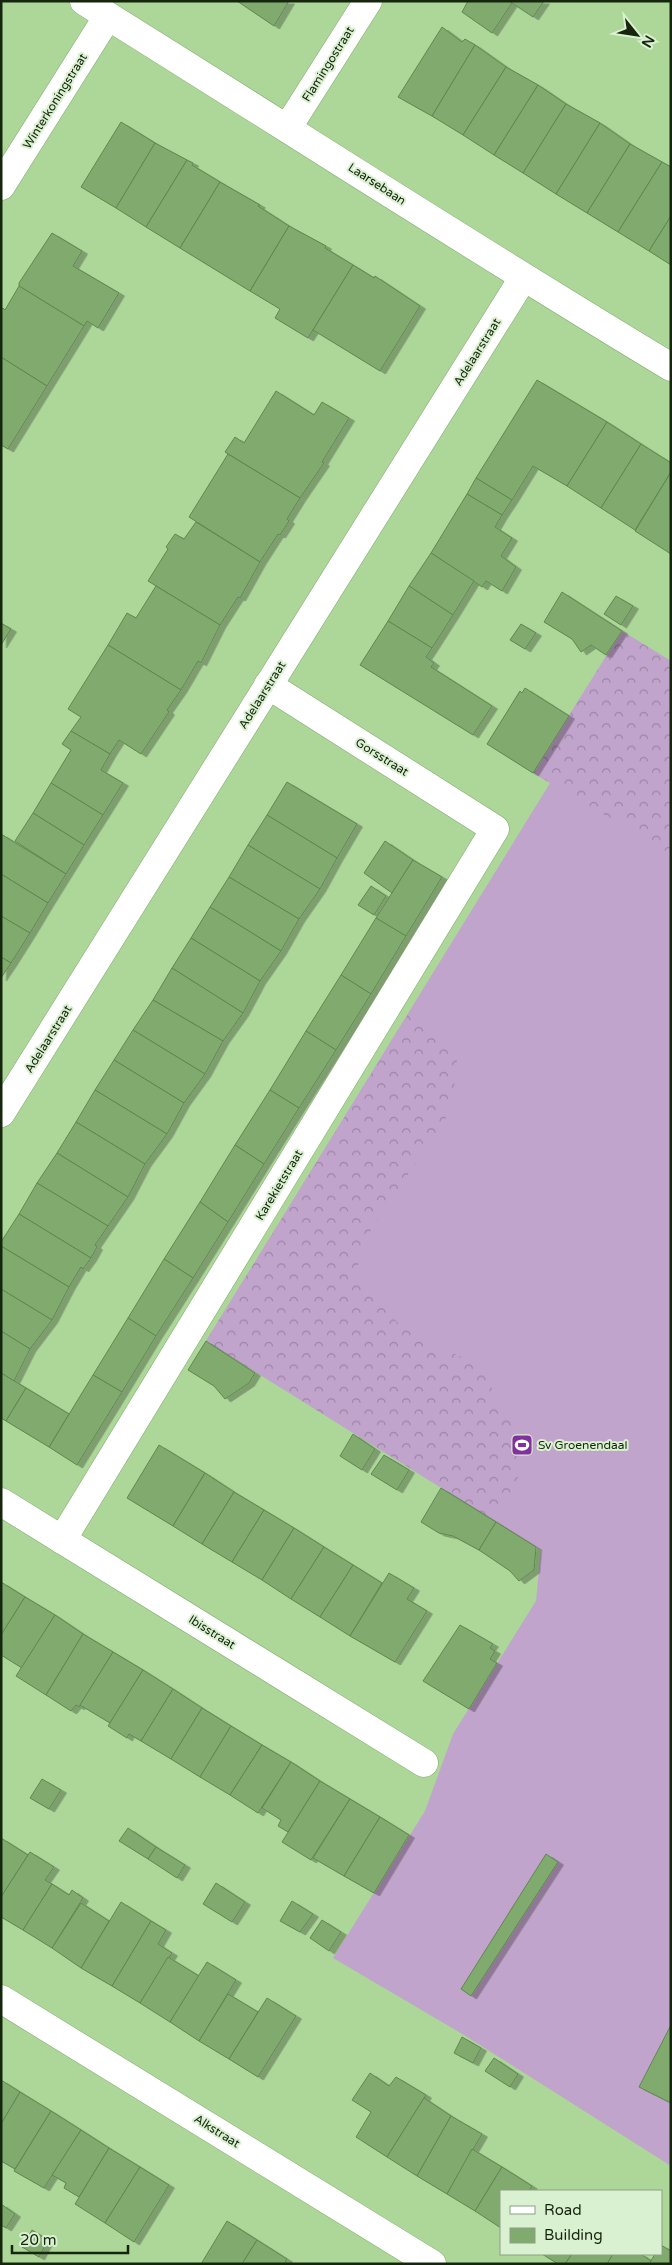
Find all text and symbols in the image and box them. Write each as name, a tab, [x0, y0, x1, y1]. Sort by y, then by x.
north arrow	[612, 10, 662, 60]
street label: Flamingostraat	[299, 23, 357, 104]
text: N	[638, 32, 658, 50]
street label: Winterkoningstraat	[20, 50, 90, 151]
street label: Laarsebaan	[346, 160, 408, 208]
street label: Adelaarstraat	[451, 315, 504, 388]
street label: Adelaarstraat	[236, 658, 289, 731]
street label: Gorsstraat	[353, 735, 411, 779]
street label: Adelaarstraat	[22, 1002, 75, 1075]
street label: Karekietstraat	[252, 1147, 306, 1223]
sports icon: Sv Groenendaal	[510, 1433, 534, 1457]
place label: Sv Groenendaal	[538, 1438, 628, 1452]
street label: Ibisstraat	[186, 1612, 238, 1652]
street label: Alkstraat	[192, 2112, 243, 2151]
legend	[500, 2190, 662, 2255]
text: Road	[544, 2201, 582, 2219]
scale bar	[12, 2222, 129, 2254]
text: Building	[544, 2226, 603, 2244]
text: 20 m	[20, 2231, 57, 2249]

